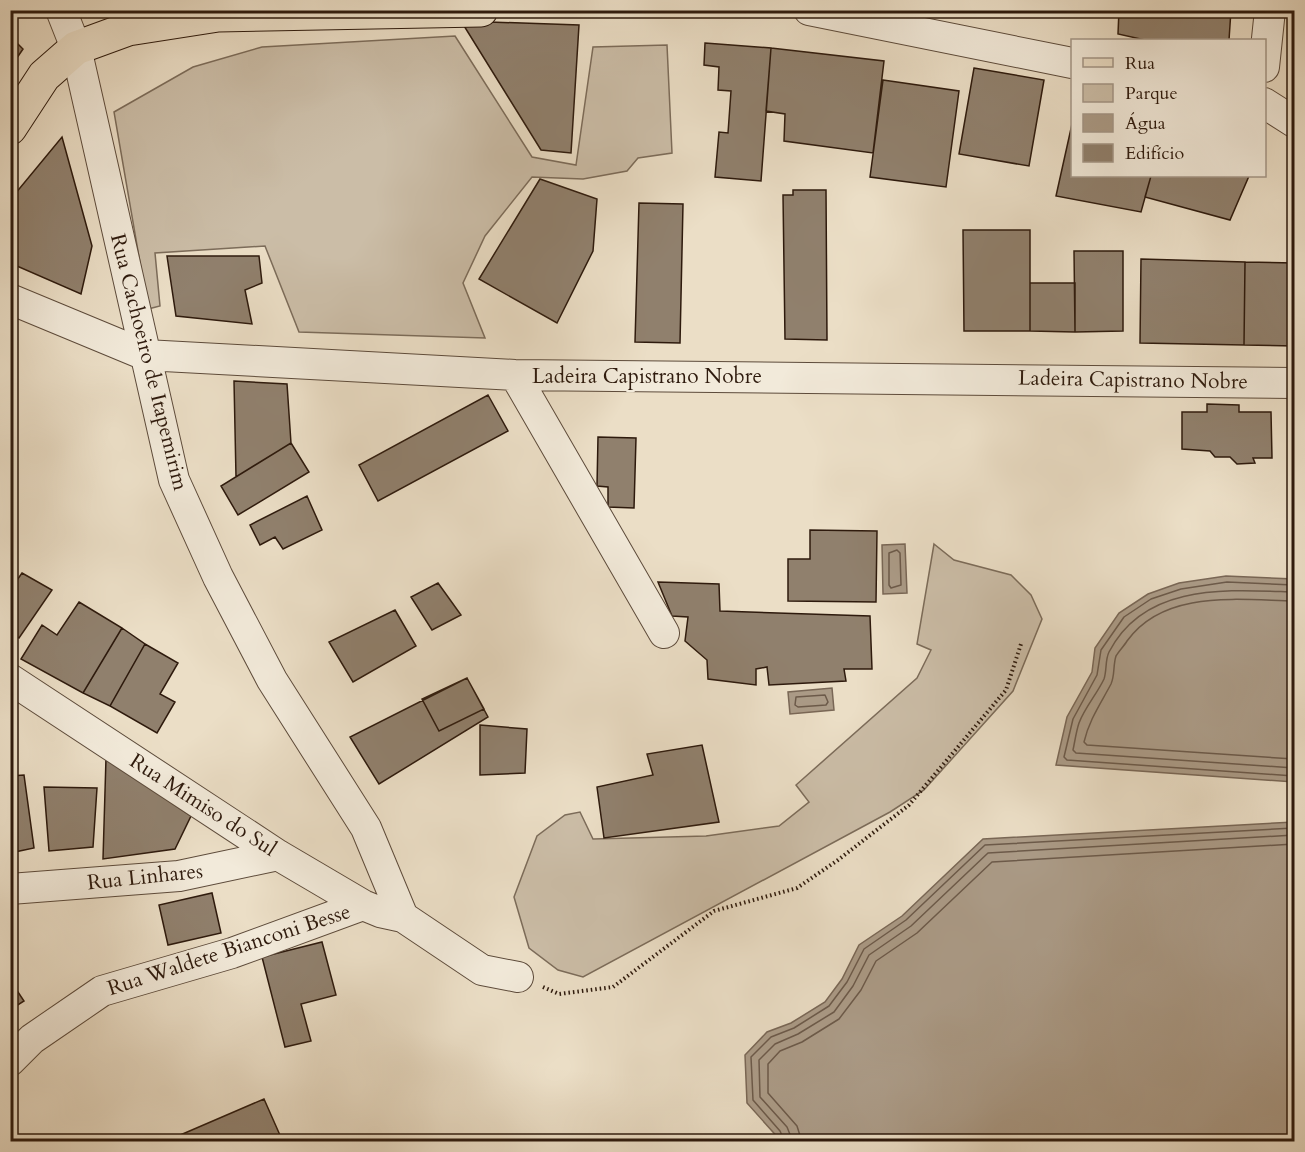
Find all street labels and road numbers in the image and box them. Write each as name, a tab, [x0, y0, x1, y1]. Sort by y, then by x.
street label: Rua Cachoeiro de Itapemirim	[103, 231, 195, 494]
street label: Ladeira Capistrano Nobre	[532, 362, 762, 391]
street label: Ladeira Capistrano Nobre	[1018, 363, 1248, 397]
street label: Rua Mimiso do Sul	[124, 747, 282, 863]
street label: Rua Linhares	[86, 857, 204, 897]
street label: Rua Waldete Bianconi Besse	[104, 897, 354, 1003]

